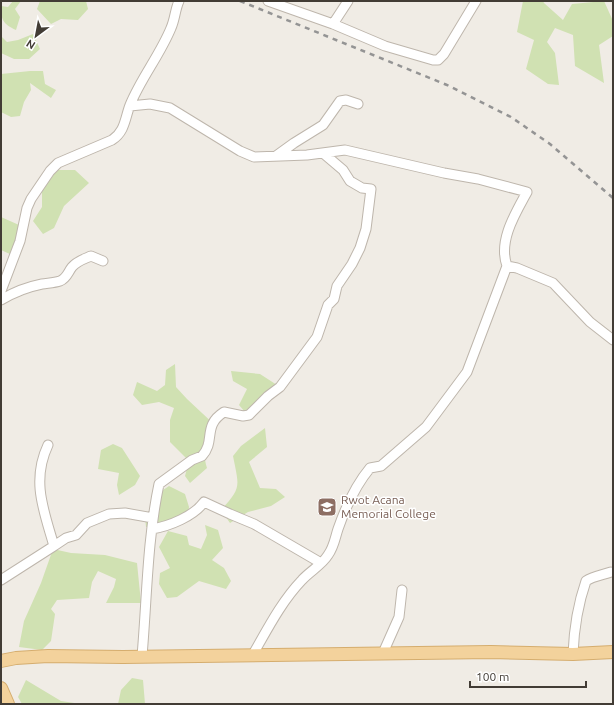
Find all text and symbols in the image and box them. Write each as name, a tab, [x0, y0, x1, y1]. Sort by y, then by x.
north arrow	[16, 16, 56, 56]
text: N	[24, 37, 37, 52]
place label: Rwot Acana Memorial College	[341, 493, 436, 520]
school or university icon: Rwot Acana Memorial College	[316, 496, 338, 518]
scale bar	[470, 663, 586, 689]
text: 100 m	[476, 670, 509, 683]

